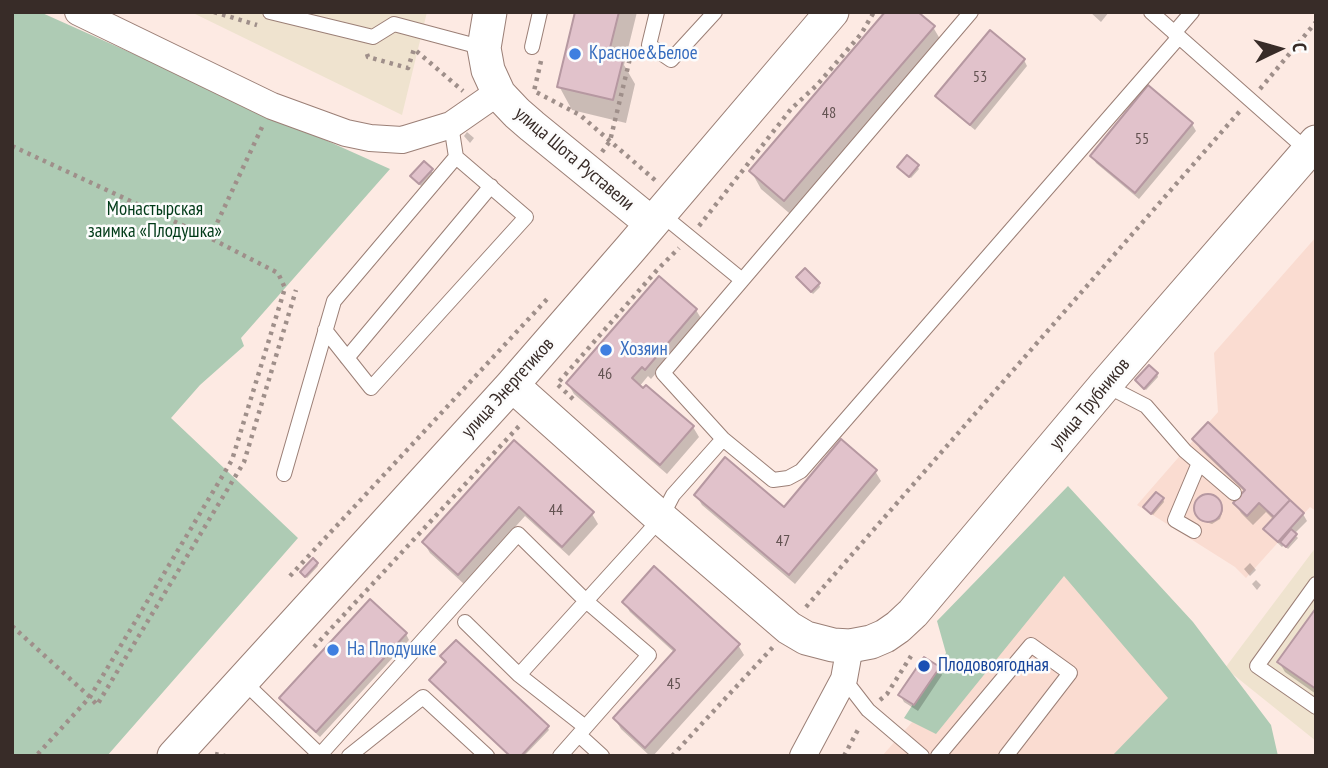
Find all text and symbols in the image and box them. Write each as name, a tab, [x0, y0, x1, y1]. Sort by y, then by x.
north arrow	[1244, 14, 1314, 84]
text: С	[1288, 42, 1312, 53]
place label: Красное&Белое	[589, 43, 698, 65]
marker: Красное&Белое	[567, 46, 583, 62]
house number: 53	[973, 67, 987, 87]
street label: улица Шота Руставели	[510, 102, 638, 216]
house number: 48	[822, 103, 836, 123]
house number: 55	[1135, 129, 1149, 149]
park label: Монастырская заимка «Плодушка»	[88, 199, 222, 243]
street label: улица Энергетиков	[457, 333, 559, 443]
place label: Хозяин	[620, 339, 668, 361]
marker: Хозяин	[598, 342, 614, 358]
street label: улица Трубников	[1045, 353, 1135, 455]
house number: 46	[598, 364, 612, 384]
house number: 44	[549, 500, 563, 520]
house number: 47	[776, 531, 790, 551]
place label: На Плодушке	[347, 639, 437, 661]
marker: На Плодушке	[325, 642, 341, 658]
place label: Плодовоягодная	[938, 655, 1049, 677]
marker: Плодовоягодная	[916, 658, 932, 674]
house number: 45	[667, 674, 681, 694]

